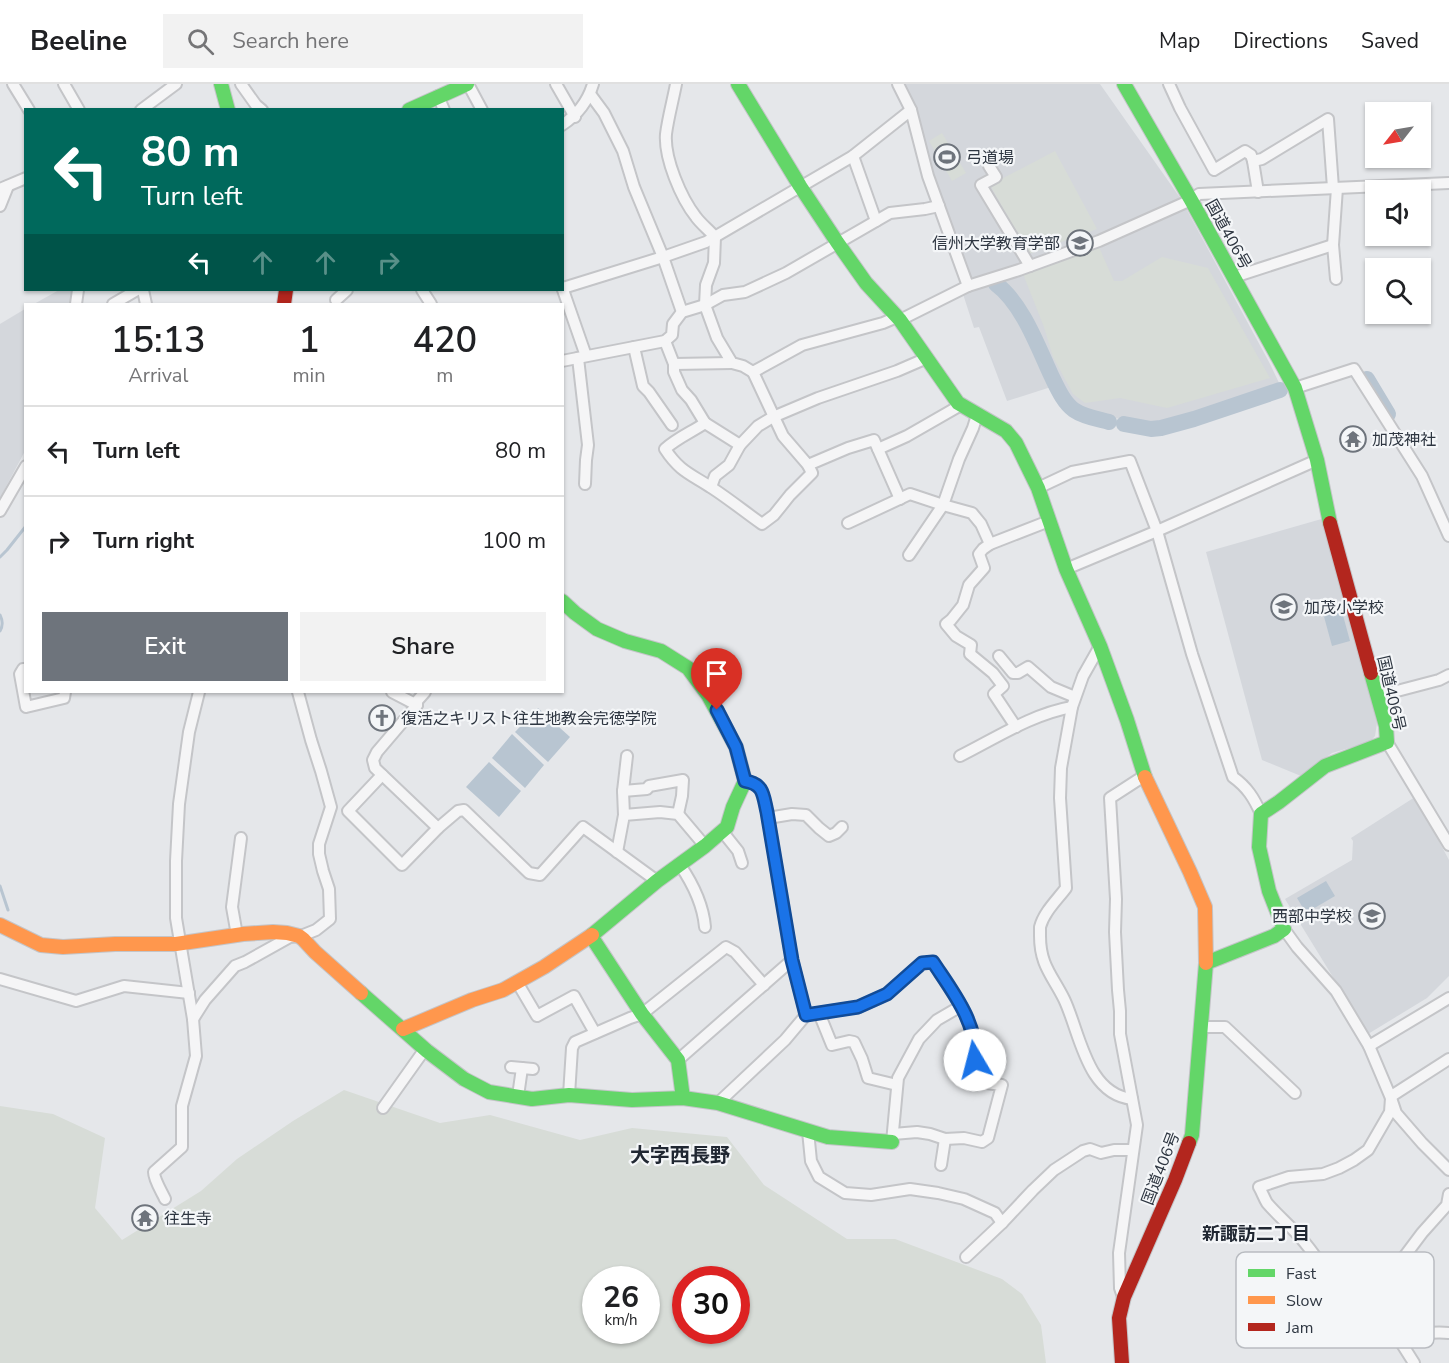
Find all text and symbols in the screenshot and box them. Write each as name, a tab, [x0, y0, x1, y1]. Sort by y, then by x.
search box	[163, 14, 583, 68]
text: Beeline	[30, 22, 127, 60]
icon: search	[184, 25, 217, 58]
text: Search here	[232, 26, 349, 56]
text: Map	[1159, 27, 1200, 55]
text: Directions	[1233, 27, 1328, 55]
text: Saved	[1361, 27, 1419, 55]
north arrow	[1365, 102, 1431, 168]
map controls	[1365, 102, 1431, 324]
text: 80 m	[141, 124, 240, 181]
icon: left	[42, 132, 120, 210]
sports icon: 弓道場	[932, 142, 962, 172]
place label: 弓道場	[966, 147, 1014, 169]
text: Turn left	[141, 178, 242, 215]
button: sound	[1365, 180, 1431, 246]
street label: 国道406号	[1200, 196, 1256, 273]
school or university icon: 信州大学教育学部	[1065, 228, 1095, 258]
place label: 信州大学教育学部	[932, 233, 1060, 255]
icon: left	[183, 246, 216, 279]
icon: ahead	[246, 246, 279, 279]
icon: ahead	[309, 246, 342, 279]
icon: right	[372, 246, 405, 279]
button: search	[1365, 258, 1431, 324]
text: 15:13	[111, 316, 206, 365]
text: 1	[298, 316, 320, 365]
text: 420	[412, 316, 477, 365]
text: Arrival	[128, 362, 188, 389]
text: min	[293, 362, 326, 389]
text: m	[436, 362, 453, 389]
temple icon: 加茂神社	[1338, 424, 1368, 454]
place label: 加茂神社	[1372, 429, 1436, 451]
icon: left	[42, 435, 75, 468]
text: Turn left	[93, 436, 180, 466]
text: 80 m	[495, 436, 546, 466]
icon: right	[42, 525, 75, 558]
text: Turn right	[93, 526, 194, 556]
text: 100 m	[482, 526, 546, 556]
school or university icon: 加茂小学校	[1269, 592, 1299, 622]
place label: 加茂小学校	[1304, 597, 1384, 619]
button: Exit	[42, 612, 288, 681]
button: Share	[300, 612, 546, 681]
pin	[691, 648, 742, 710]
street label: 国道406号	[1372, 653, 1410, 733]
icon: arrive	[700, 657, 733, 690]
church icon: 復活之キリスト往生地教会完徳学院	[367, 703, 397, 733]
place label: 復活之キリスト往生地教会完徳学院	[401, 708, 657, 730]
school or university icon: 西部中学校	[1357, 901, 1387, 931]
place label: 西部中学校	[1272, 906, 1352, 928]
position arrow	[943, 1028, 1007, 1092]
street label: 国道406号	[1137, 1129, 1185, 1208]
district label: 大字西長野	[630, 1142, 730, 1169]
temple icon: 往生寺	[130, 1203, 160, 1233]
place label: 往生寺	[164, 1208, 212, 1230]
district label: 新諏訪二丁目	[1202, 1222, 1310, 1246]
legend	[1236, 1252, 1434, 1348]
text: Fast	[1286, 1263, 1317, 1285]
speed limit sign: 30	[672, 1266, 750, 1344]
text: 26	[603, 1277, 639, 1318]
text: Slow	[1286, 1290, 1323, 1312]
text: km/h	[604, 1310, 638, 1330]
text: Jam	[1285, 1317, 1313, 1339]

